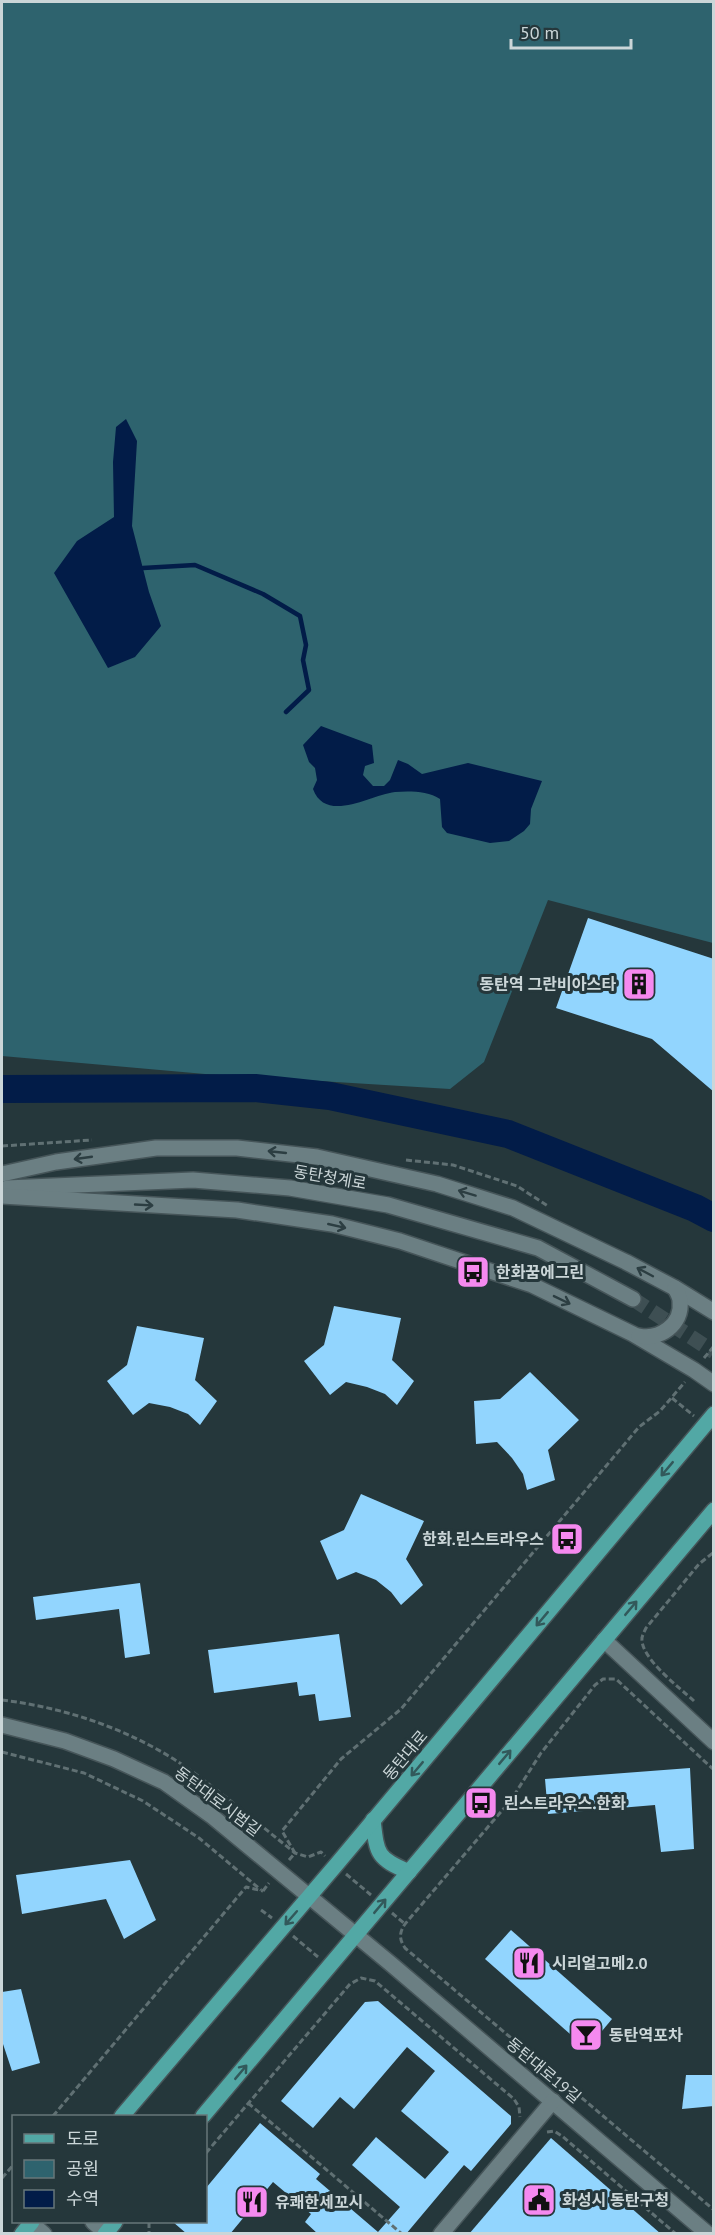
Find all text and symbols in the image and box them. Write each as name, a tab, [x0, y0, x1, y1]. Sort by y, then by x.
scale bar	[511, 12, 631, 50]
text: 50 m	[520, 21, 559, 44]
building icon: 동탄역 그란비아스타	[621, 966, 657, 1002]
place label: 동탄역 그란비아스타	[479, 974, 616, 994]
one-way arrow	[267, 1147, 287, 1158]
one-way arrow	[73, 1153, 93, 1164]
street label: 동탄청계로	[292, 1161, 368, 1193]
one-way arrow	[458, 1187, 477, 1198]
one-way arrow	[133, 1199, 153, 1210]
one-way arrow	[327, 1221, 347, 1232]
bus stop icon: 한화꿈에그린	[455, 1254, 491, 1290]
place label: 한화꿈에그린	[496, 1262, 584, 1282]
one-way arrow	[637, 1266, 654, 1278]
one-way arrow	[552, 1294, 570, 1306]
one-way arrow	[660, 1461, 673, 1477]
bus stop icon: 한화.린스트라우스	[549, 1521, 585, 1557]
place label: 한화.린스트라우스	[422, 1529, 544, 1549]
one-way arrow	[624, 1601, 638, 1616]
one-way arrow	[535, 1611, 548, 1627]
street label: 동탄대로	[378, 1726, 432, 1784]
one-way arrow	[499, 1749, 512, 1765]
one-way arrow	[410, 1761, 423, 1777]
street label: 동탄대로시범길	[171, 1762, 265, 1840]
bus stop icon: 린스트라우스.한화	[463, 1785, 499, 1821]
place label: 린스트라우스.한화	[504, 1793, 626, 1813]
one-way arrow	[373, 1899, 387, 1914]
one-way arrow	[284, 1910, 298, 1925]
restaurant icon: 시리얼고메2.0	[511, 1945, 547, 1981]
place label: 시리얼고메2.0	[552, 1953, 648, 1973]
bar icon: 동탄역포차	[568, 2017, 604, 2053]
place label: 동탄역포차	[609, 2025, 683, 2045]
street label: 동탄대로19길	[503, 2033, 585, 2107]
one-way arrow	[234, 2065, 248, 2080]
legend	[12, 2115, 207, 2223]
text: 도로	[66, 2127, 99, 2150]
text: 공원	[66, 2157, 99, 2180]
public building icon: 화성시 동탄구청	[521, 2182, 557, 2218]
restaurant icon: 유쾌한세꼬시	[234, 2184, 270, 2220]
text: 수역	[66, 2187, 99, 2210]
place label: 화성시 동탄구청	[562, 2190, 669, 2210]
place label: 유쾌한세꼬시	[275, 2192, 363, 2212]

